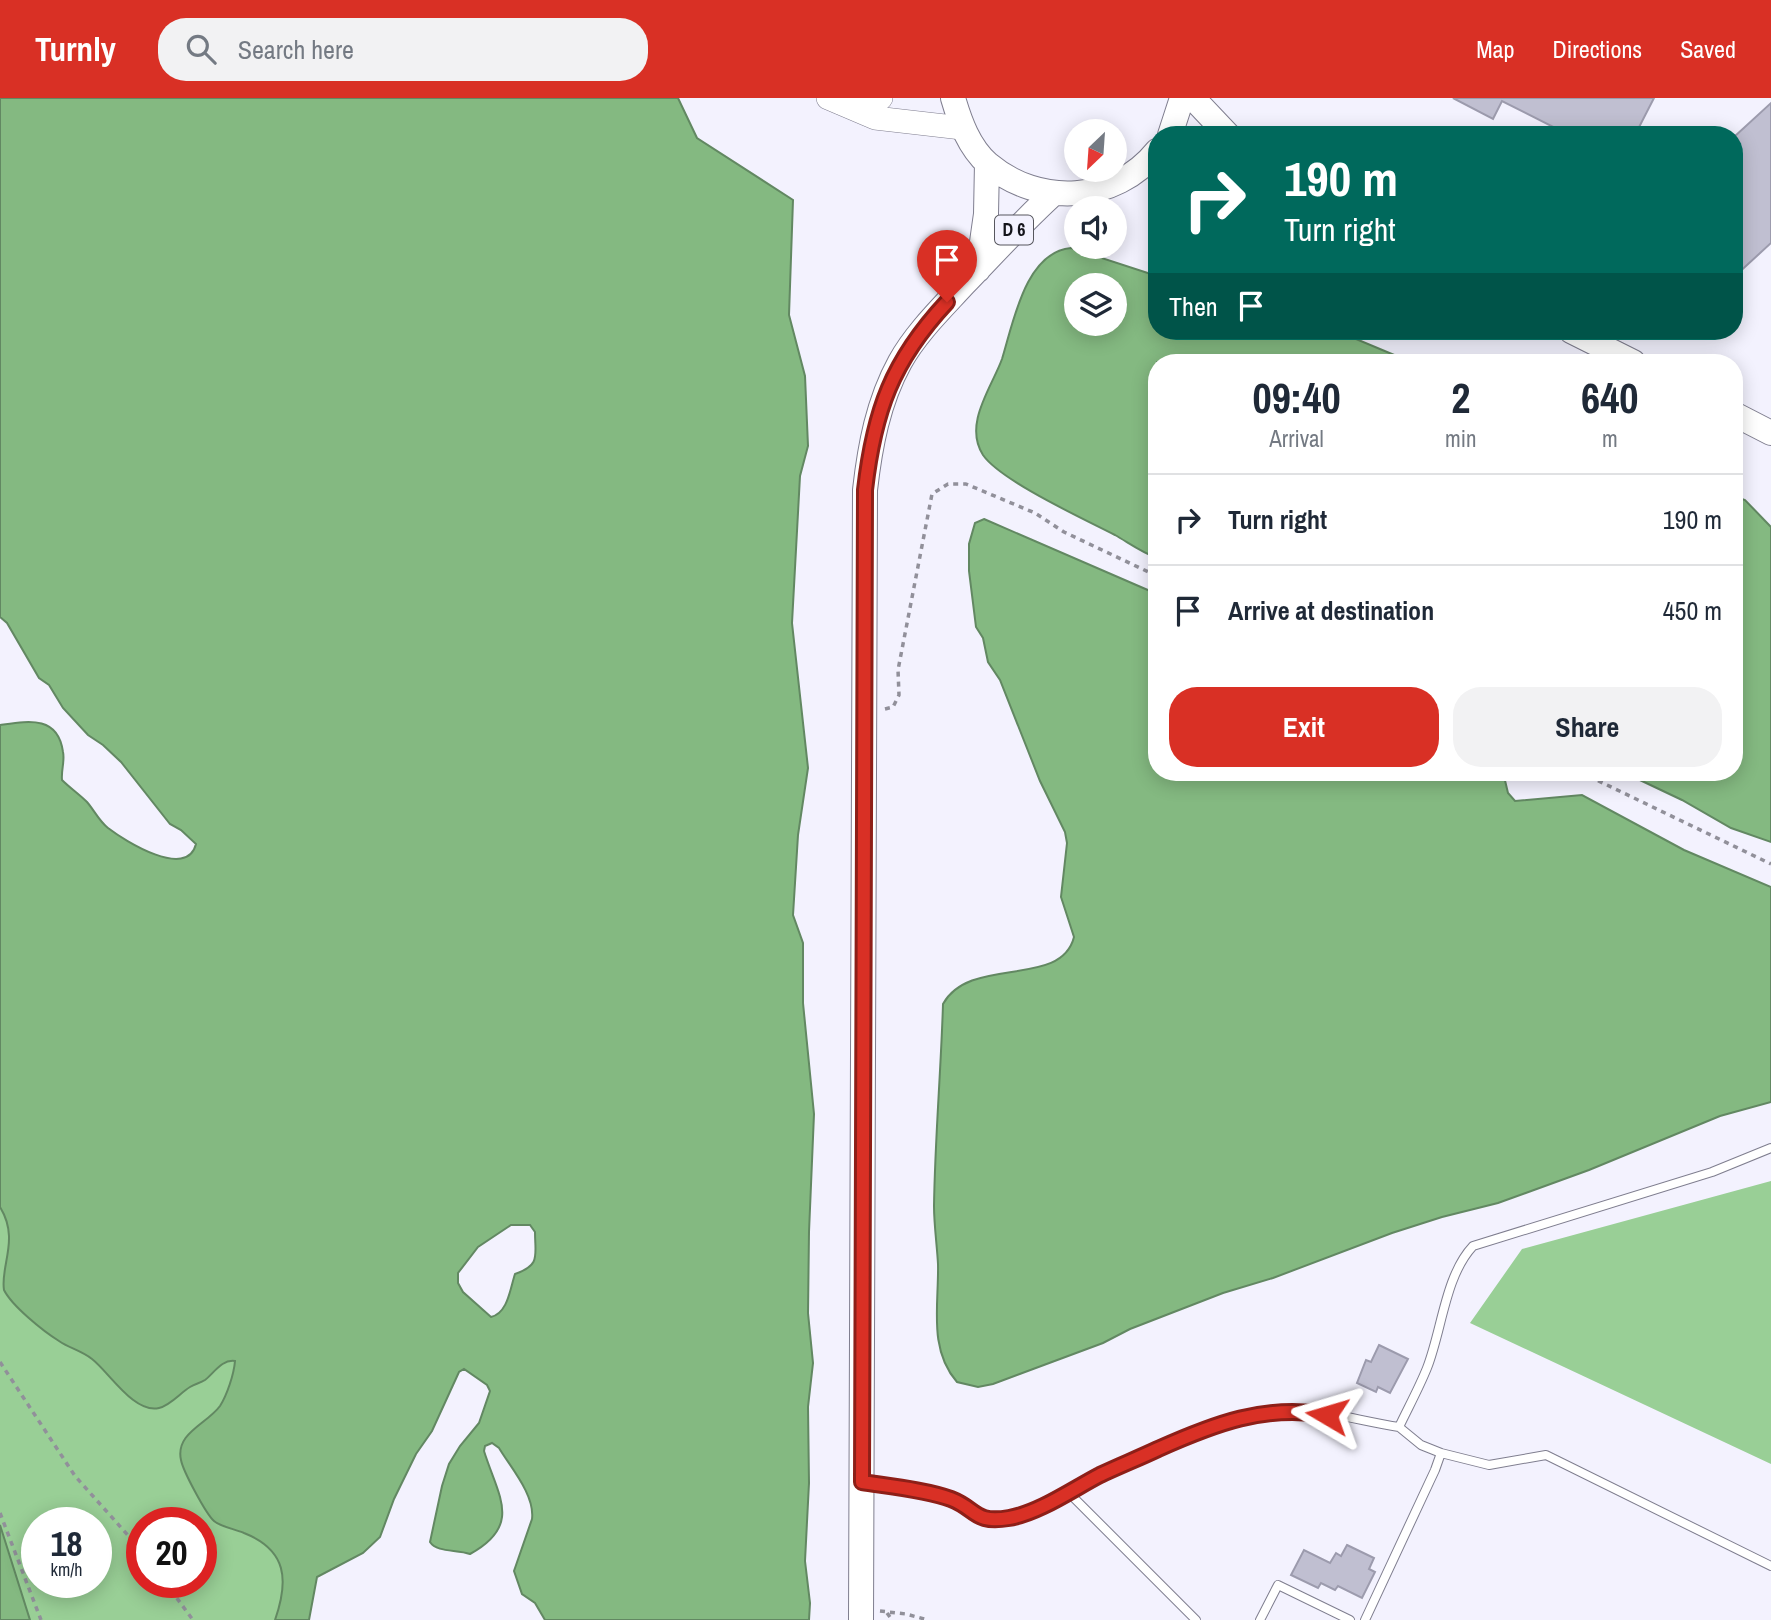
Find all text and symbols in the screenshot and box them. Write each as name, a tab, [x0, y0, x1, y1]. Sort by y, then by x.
search box	[158, 18, 648, 81]
text: Turnly	[35, 27, 116, 71]
icon: search	[182, 30, 220, 68]
text: Search here	[238, 32, 354, 67]
text: Map	[1476, 33, 1514, 65]
text: Directions	[1552, 33, 1642, 65]
text: Saved	[1680, 33, 1736, 65]
north arrow	[1064, 119, 1127, 182]
map controls	[1064, 119, 1127, 336]
text: 190 m	[1284, 145, 1398, 211]
icon: right	[1169, 154, 1260, 245]
button: sound	[1064, 196, 1127, 259]
text: Turn right	[1284, 208, 1396, 251]
road number: D 6	[995, 216, 1033, 244]
pin	[917, 230, 977, 302]
icon: arrive	[928, 241, 966, 279]
button: layers	[1064, 273, 1127, 336]
icon: arrive	[1232, 287, 1270, 325]
text: Then	[1169, 289, 1218, 324]
text: 09:40	[1253, 370, 1341, 426]
text: 2	[1451, 370, 1470, 426]
text: 640	[1581, 370, 1639, 426]
text: Arrival	[1269, 423, 1324, 454]
text: min	[1445, 423, 1477, 454]
text: m	[1602, 423, 1618, 454]
icon: right	[1169, 501, 1207, 539]
text: Turn right	[1228, 502, 1327, 537]
text: 190 m	[1663, 502, 1722, 537]
icon: arrive	[1169, 592, 1207, 630]
text: Arrive at destination	[1228, 593, 1434, 628]
text: 450 m	[1663, 593, 1722, 628]
button: Exit	[1169, 687, 1439, 767]
button: Share	[1453, 687, 1722, 767]
position arrow	[1290, 1378, 1364, 1452]
speed limit sign: 20	[126, 1507, 217, 1598]
text: 18	[51, 1520, 82, 1567]
text: km/h	[51, 1557, 83, 1582]

